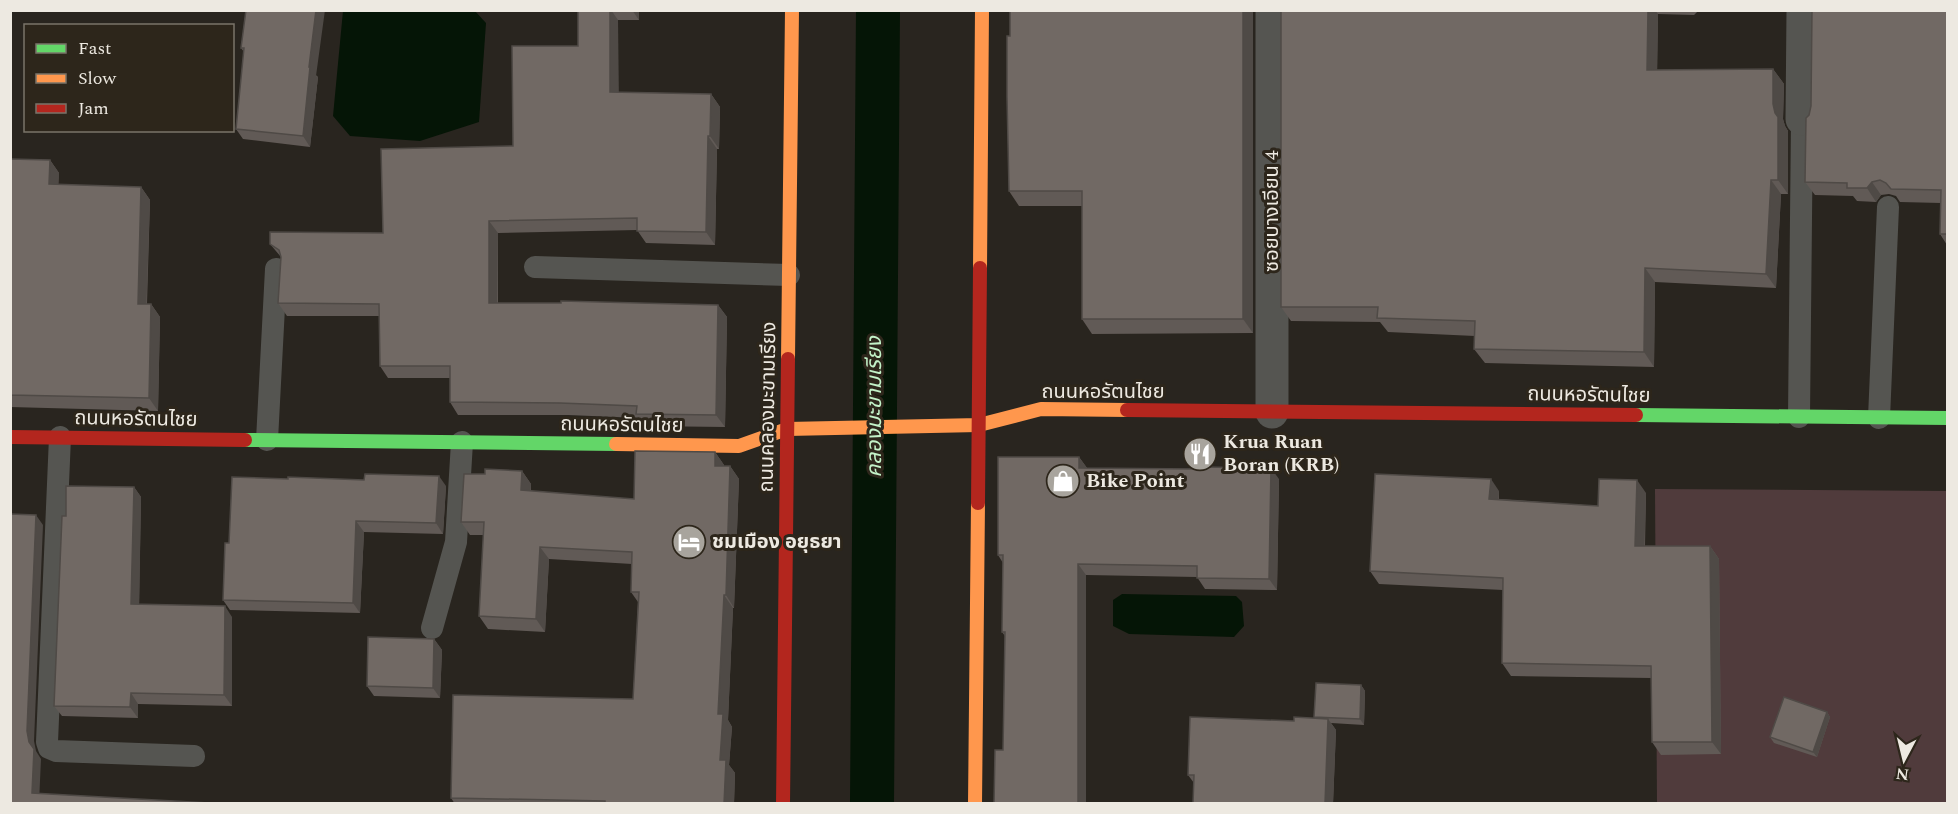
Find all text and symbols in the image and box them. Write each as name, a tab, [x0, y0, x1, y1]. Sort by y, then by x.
legend	[24, 24, 234, 132]
text: Fast	[78, 35, 111, 62]
text: Slow	[78, 65, 117, 92]
text: Jam	[78, 95, 109, 122]
street label: ซอยบางเอียน 4	[1257, 150, 1287, 272]
street label: ถนนคลองมะขามเรียง	[752, 321, 784, 493]
water label: คลองมะขามเรียง	[859, 335, 891, 478]
street label: ถนนหอรัตนไชย	[1041, 377, 1165, 407]
street label: ถนนหอรัตนไชย	[1527, 379, 1651, 411]
street label: ถนนหอรัตนไชย	[74, 403, 198, 435]
street label: ถนนหอรัตนไชย	[560, 409, 684, 441]
place label: Krua Ruan Boran (KRB)	[1223, 427, 1339, 480]
restaurant icon: Krua Ruan Boran (KRB)	[1182, 436, 1218, 472]
shop icon: Bike Point	[1045, 463, 1081, 499]
place label: Bike Point	[1086, 466, 1185, 496]
hotel icon: ชมเมือง อยุธยา	[671, 524, 707, 560]
place label: ชมเมือง อยุธยา	[712, 527, 842, 557]
north arrow	[1874, 730, 1934, 790]
text: N	[1894, 761, 1910, 787]

